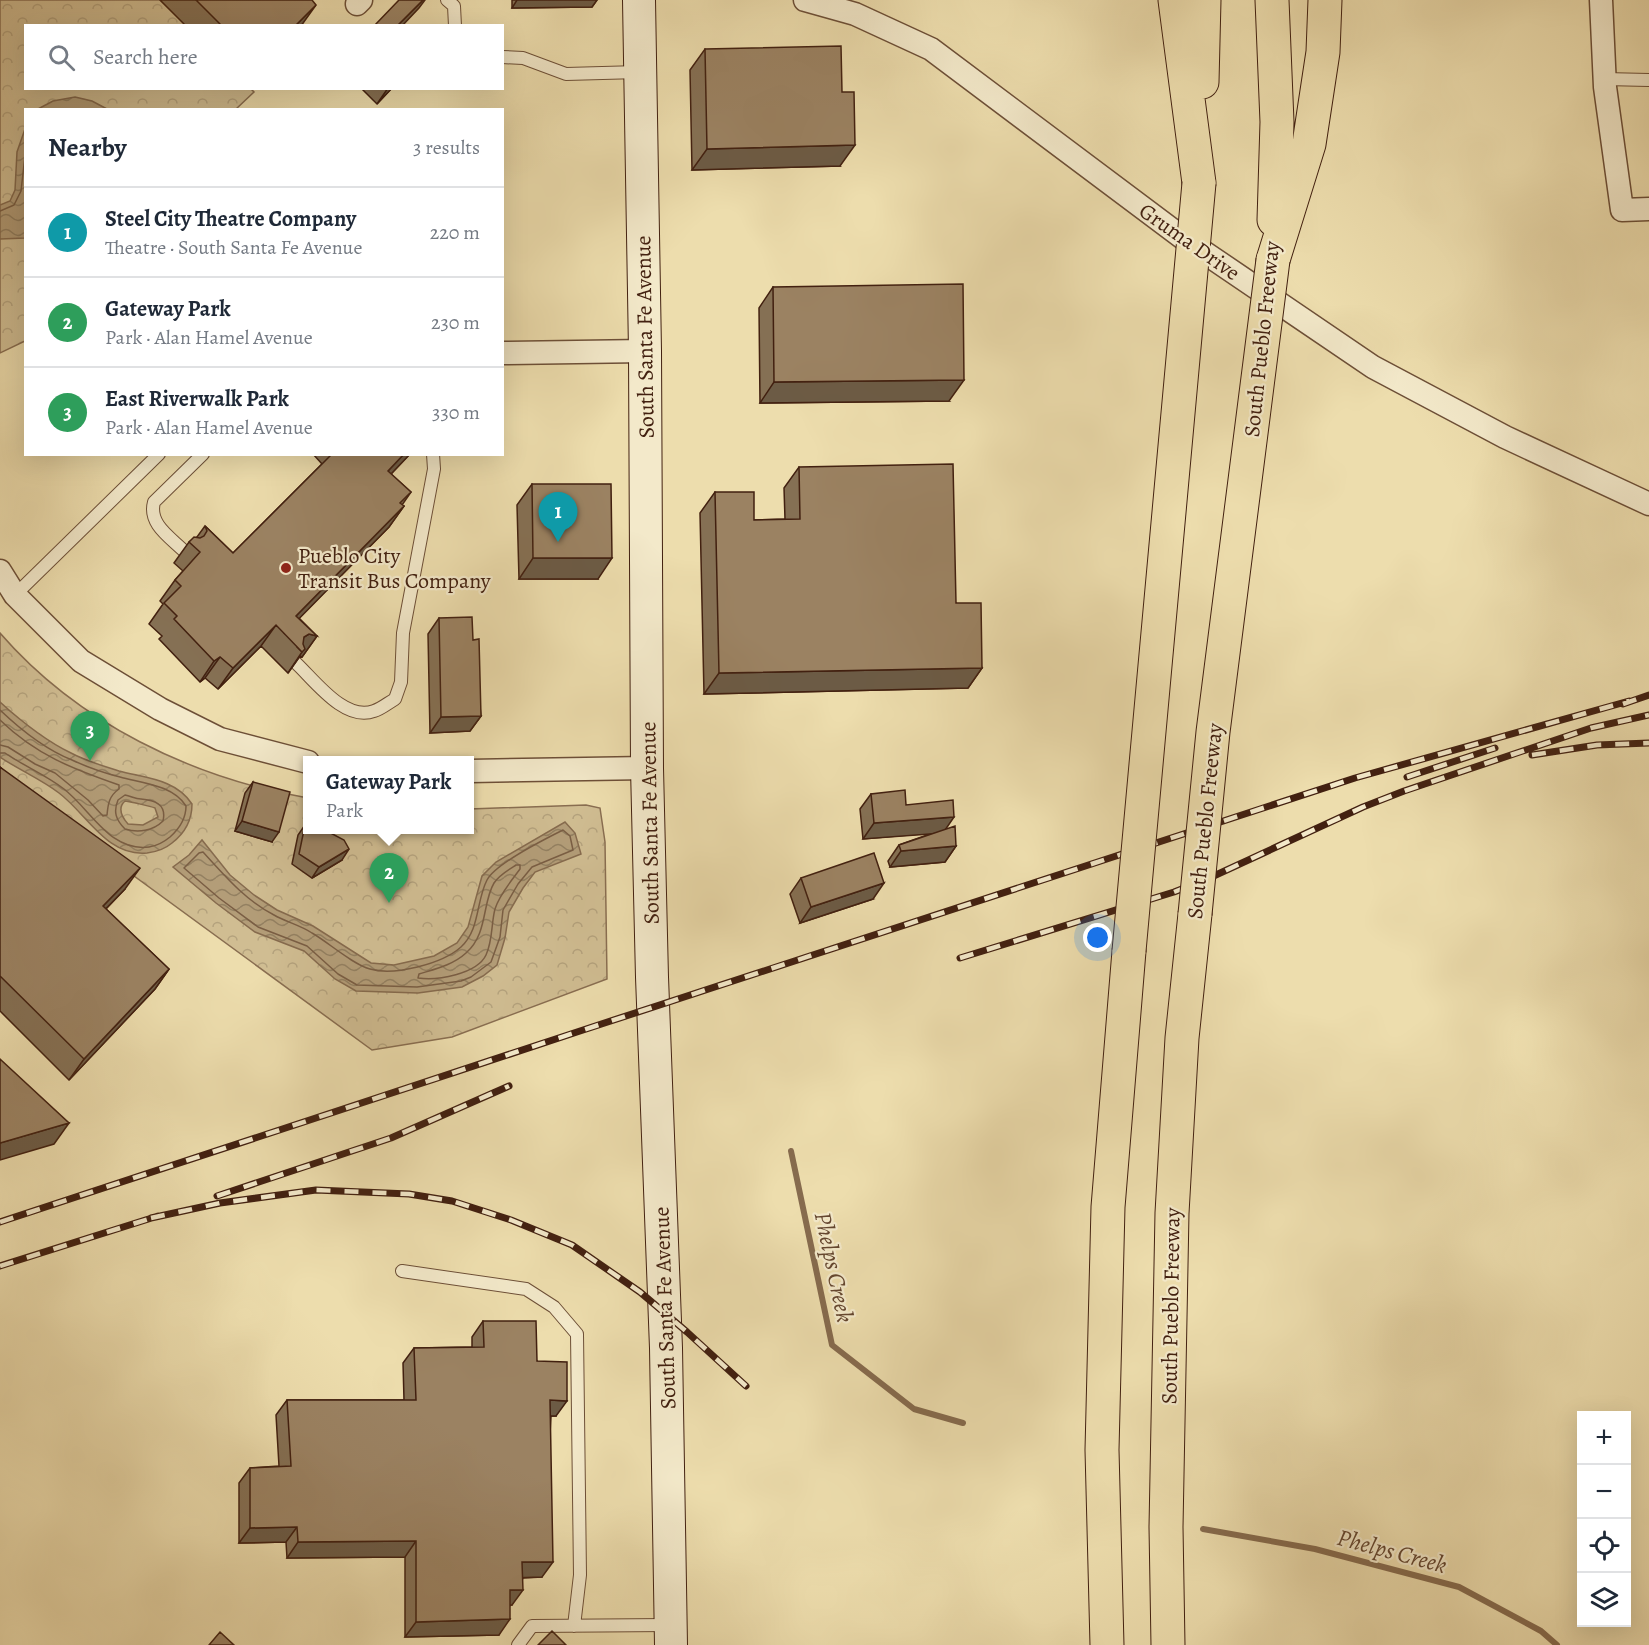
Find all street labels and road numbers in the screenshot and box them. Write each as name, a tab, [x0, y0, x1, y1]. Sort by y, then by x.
street label: Gruma Drive	[1133, 196, 1246, 288]
street label: South Santa Fe Avenue	[628, 235, 662, 439]
street label: South Pueblo Freeway	[1237, 240, 1287, 439]
street label: South Santa Fe Avenue	[633, 721, 667, 925]
street label: South Pueblo Freeway	[1180, 722, 1230, 921]
street label: South Santa Fe Avenue	[646, 1206, 684, 1410]
street label: South Pueblo Freeway	[1154, 1207, 1188, 1405]

